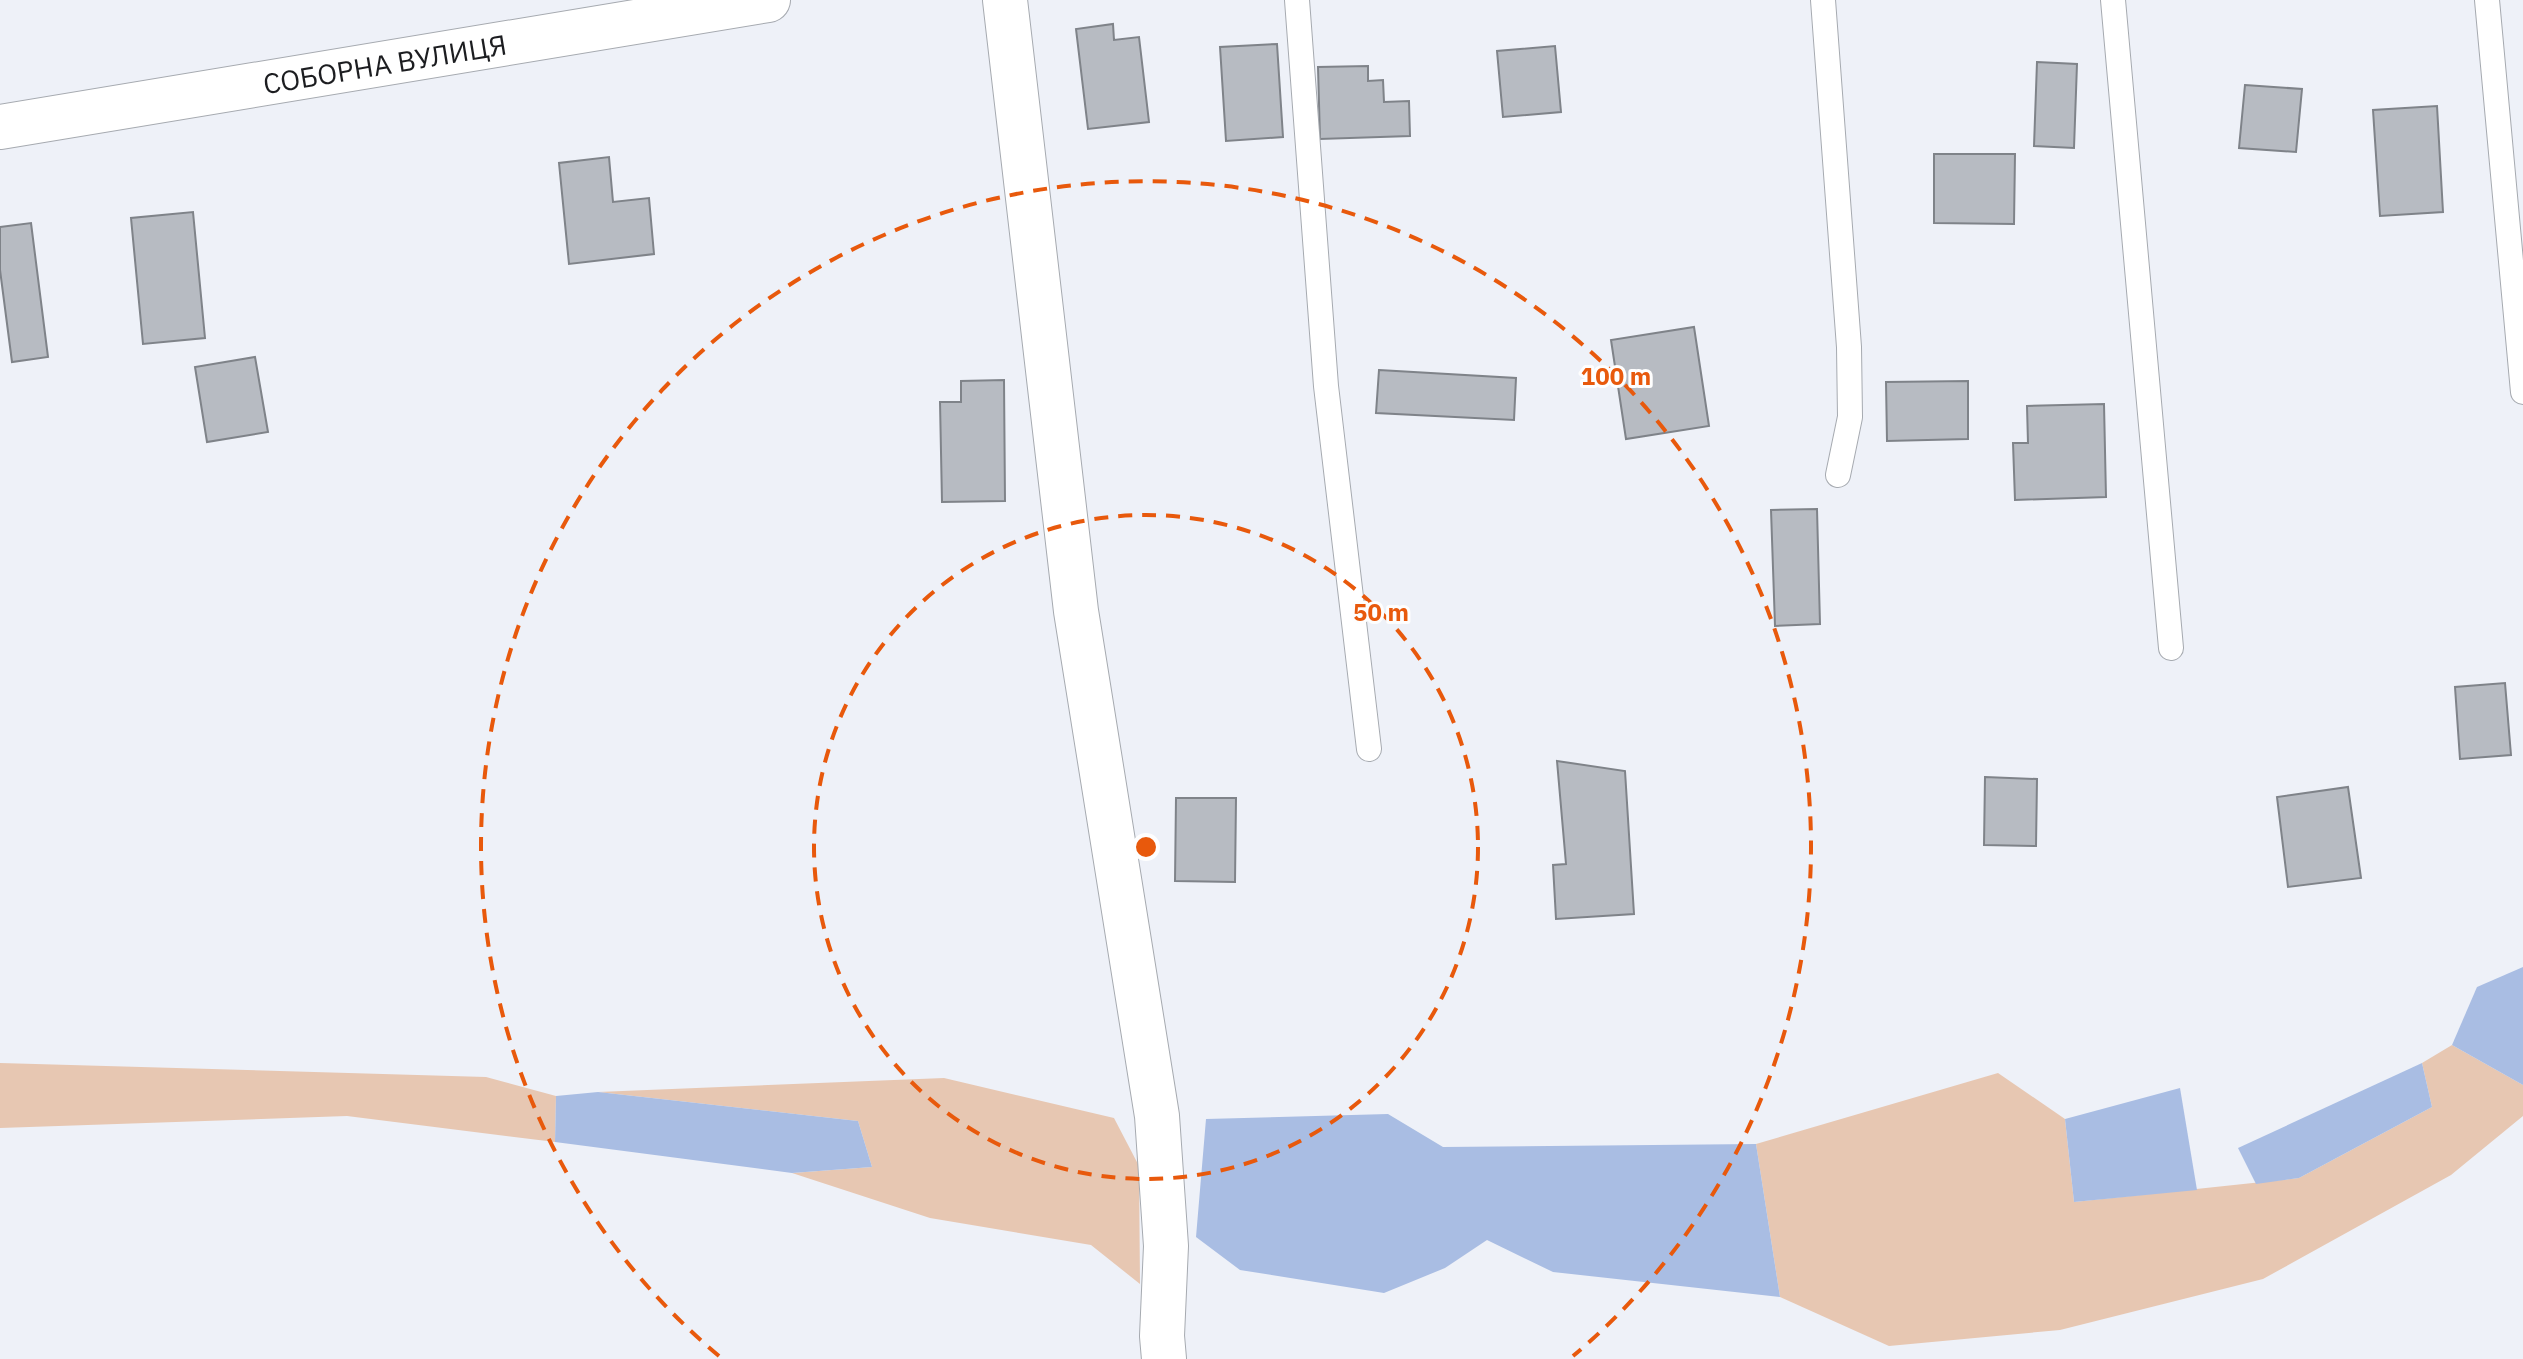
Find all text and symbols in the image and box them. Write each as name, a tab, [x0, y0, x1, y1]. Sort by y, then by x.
street label: СОБОРНА ВУЛИЦЯ	[260, 25, 509, 102]
text: 100 m	[1581, 360, 1651, 392]
text: 50 m	[1353, 596, 1409, 628]
centre of rings	[1132, 833, 1160, 861]

